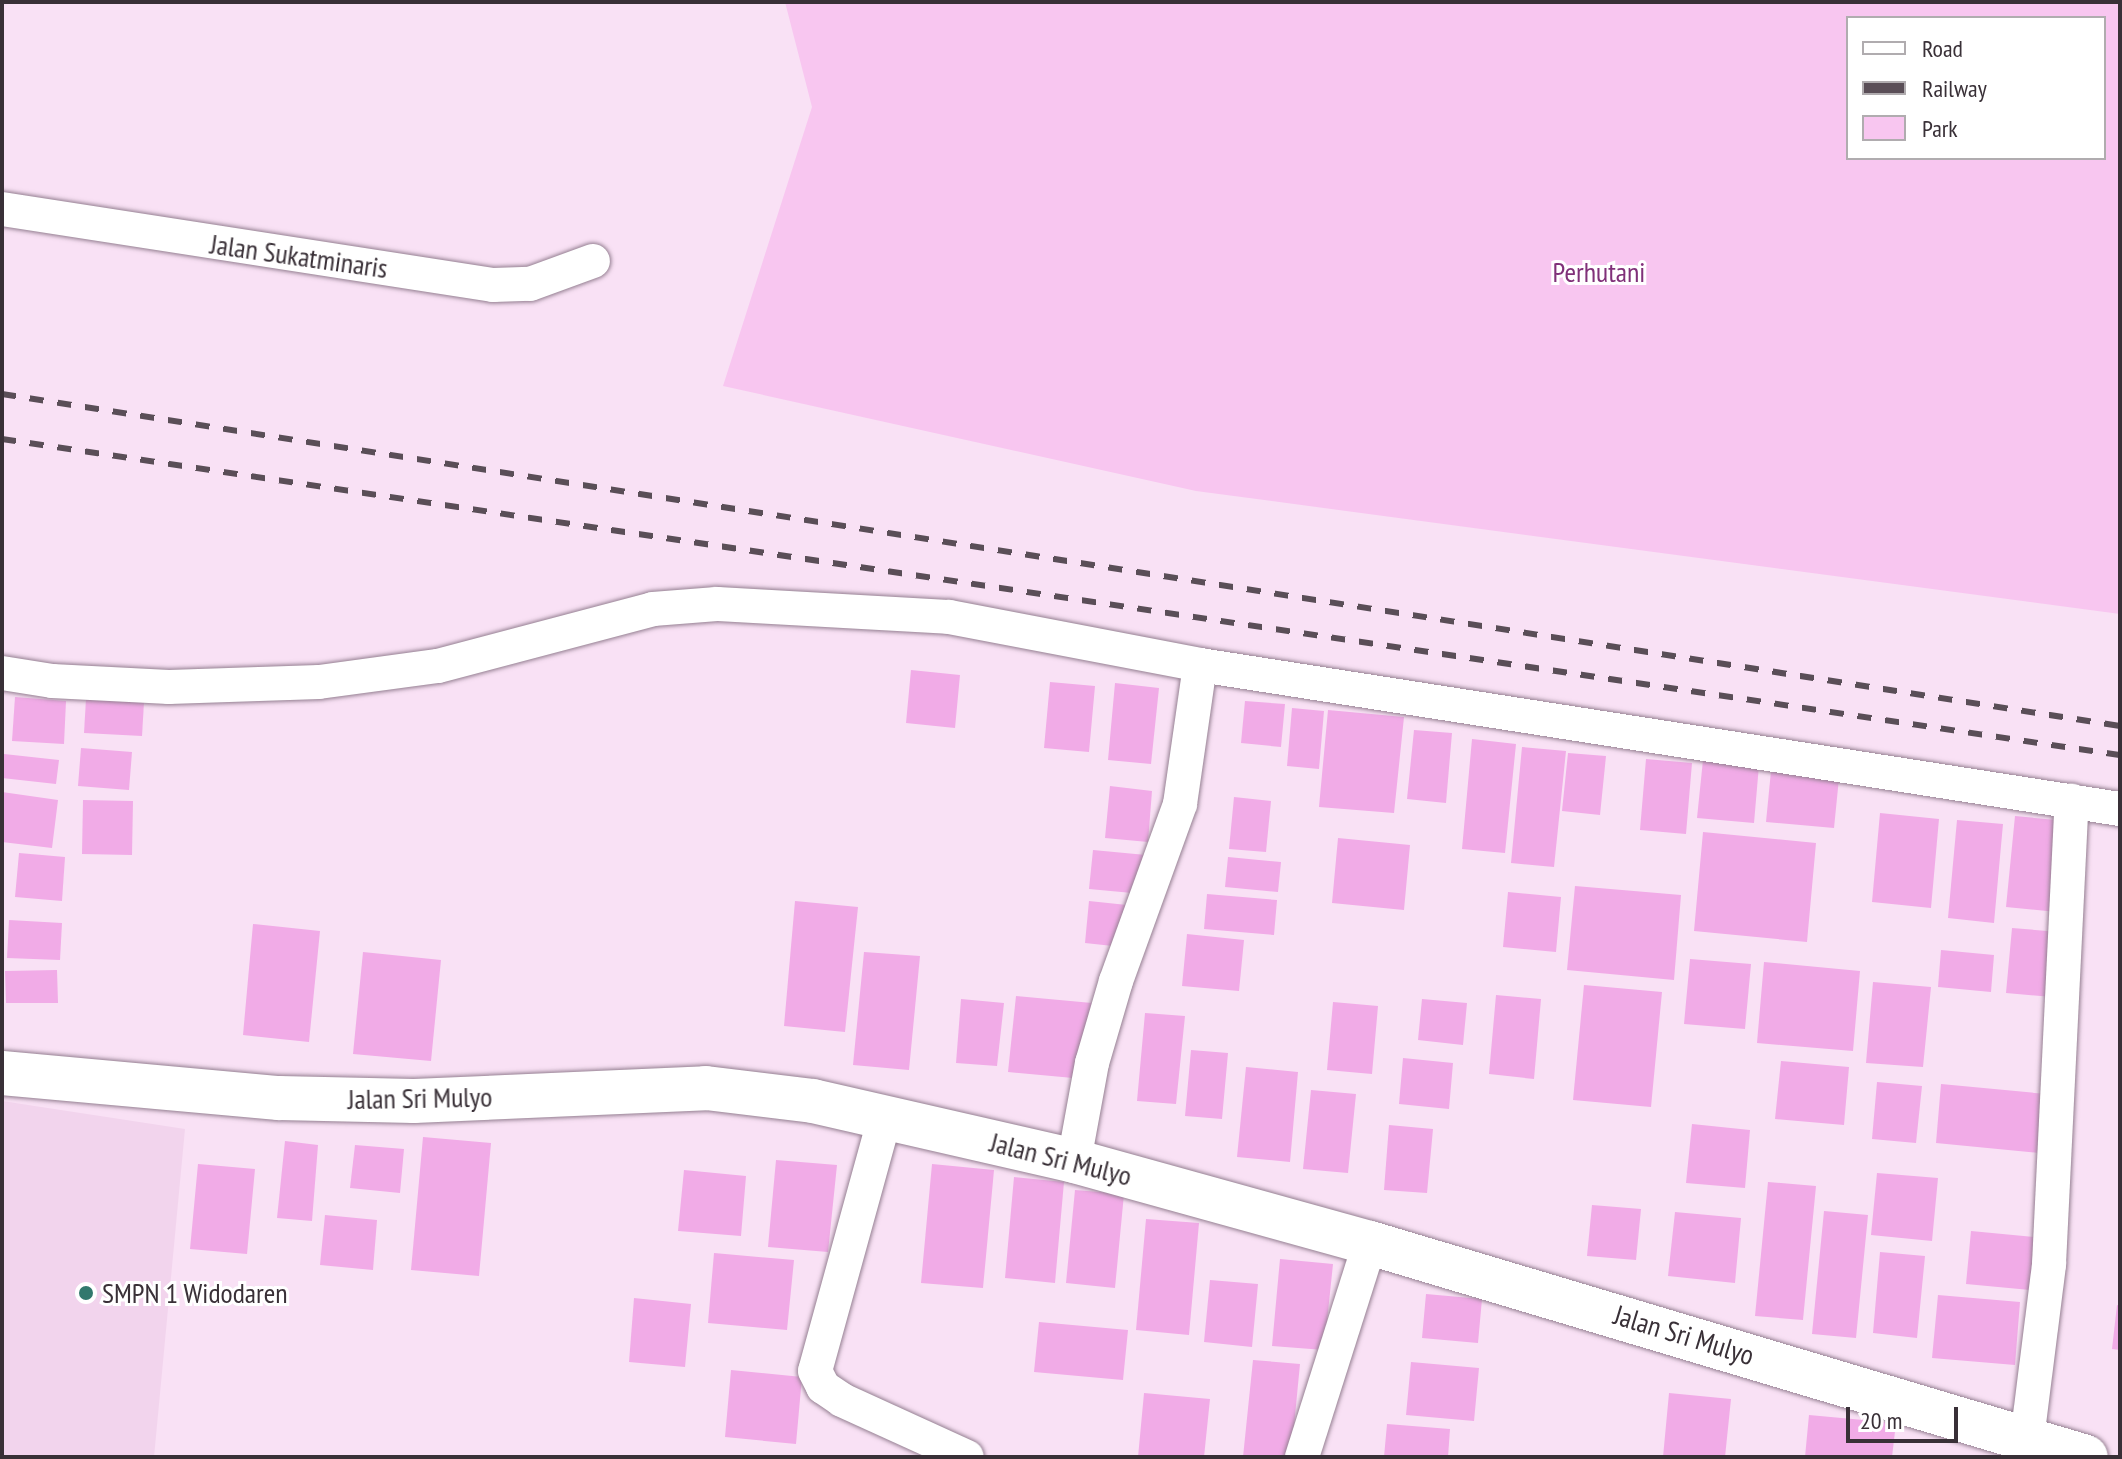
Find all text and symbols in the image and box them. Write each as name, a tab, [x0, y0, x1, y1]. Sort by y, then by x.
legend	[1846, 16, 2106, 160]
text: Road	[1922, 33, 1963, 64]
text: Railway	[1922, 73, 1987, 104]
text: Park	[1922, 113, 1958, 144]
street label: Jalan Sukatminaris	[208, 227, 390, 285]
park label: Perhutani	[1553, 255, 1645, 289]
street label: Jalan Sri Mulyo	[347, 1080, 493, 1116]
street label: Jalan Sri Mulyo	[987, 1125, 1135, 1193]
place label: SMPN 1 Widodaren	[102, 1276, 288, 1310]
marker: SMPN 1 Widodaren	[77, 1284, 95, 1302]
street label: Jalan Sri Mulyo	[1610, 1298, 1758, 1372]
scale bar	[1850, 1391, 1962, 1441]
text: 20 m	[1860, 1405, 1902, 1436]

